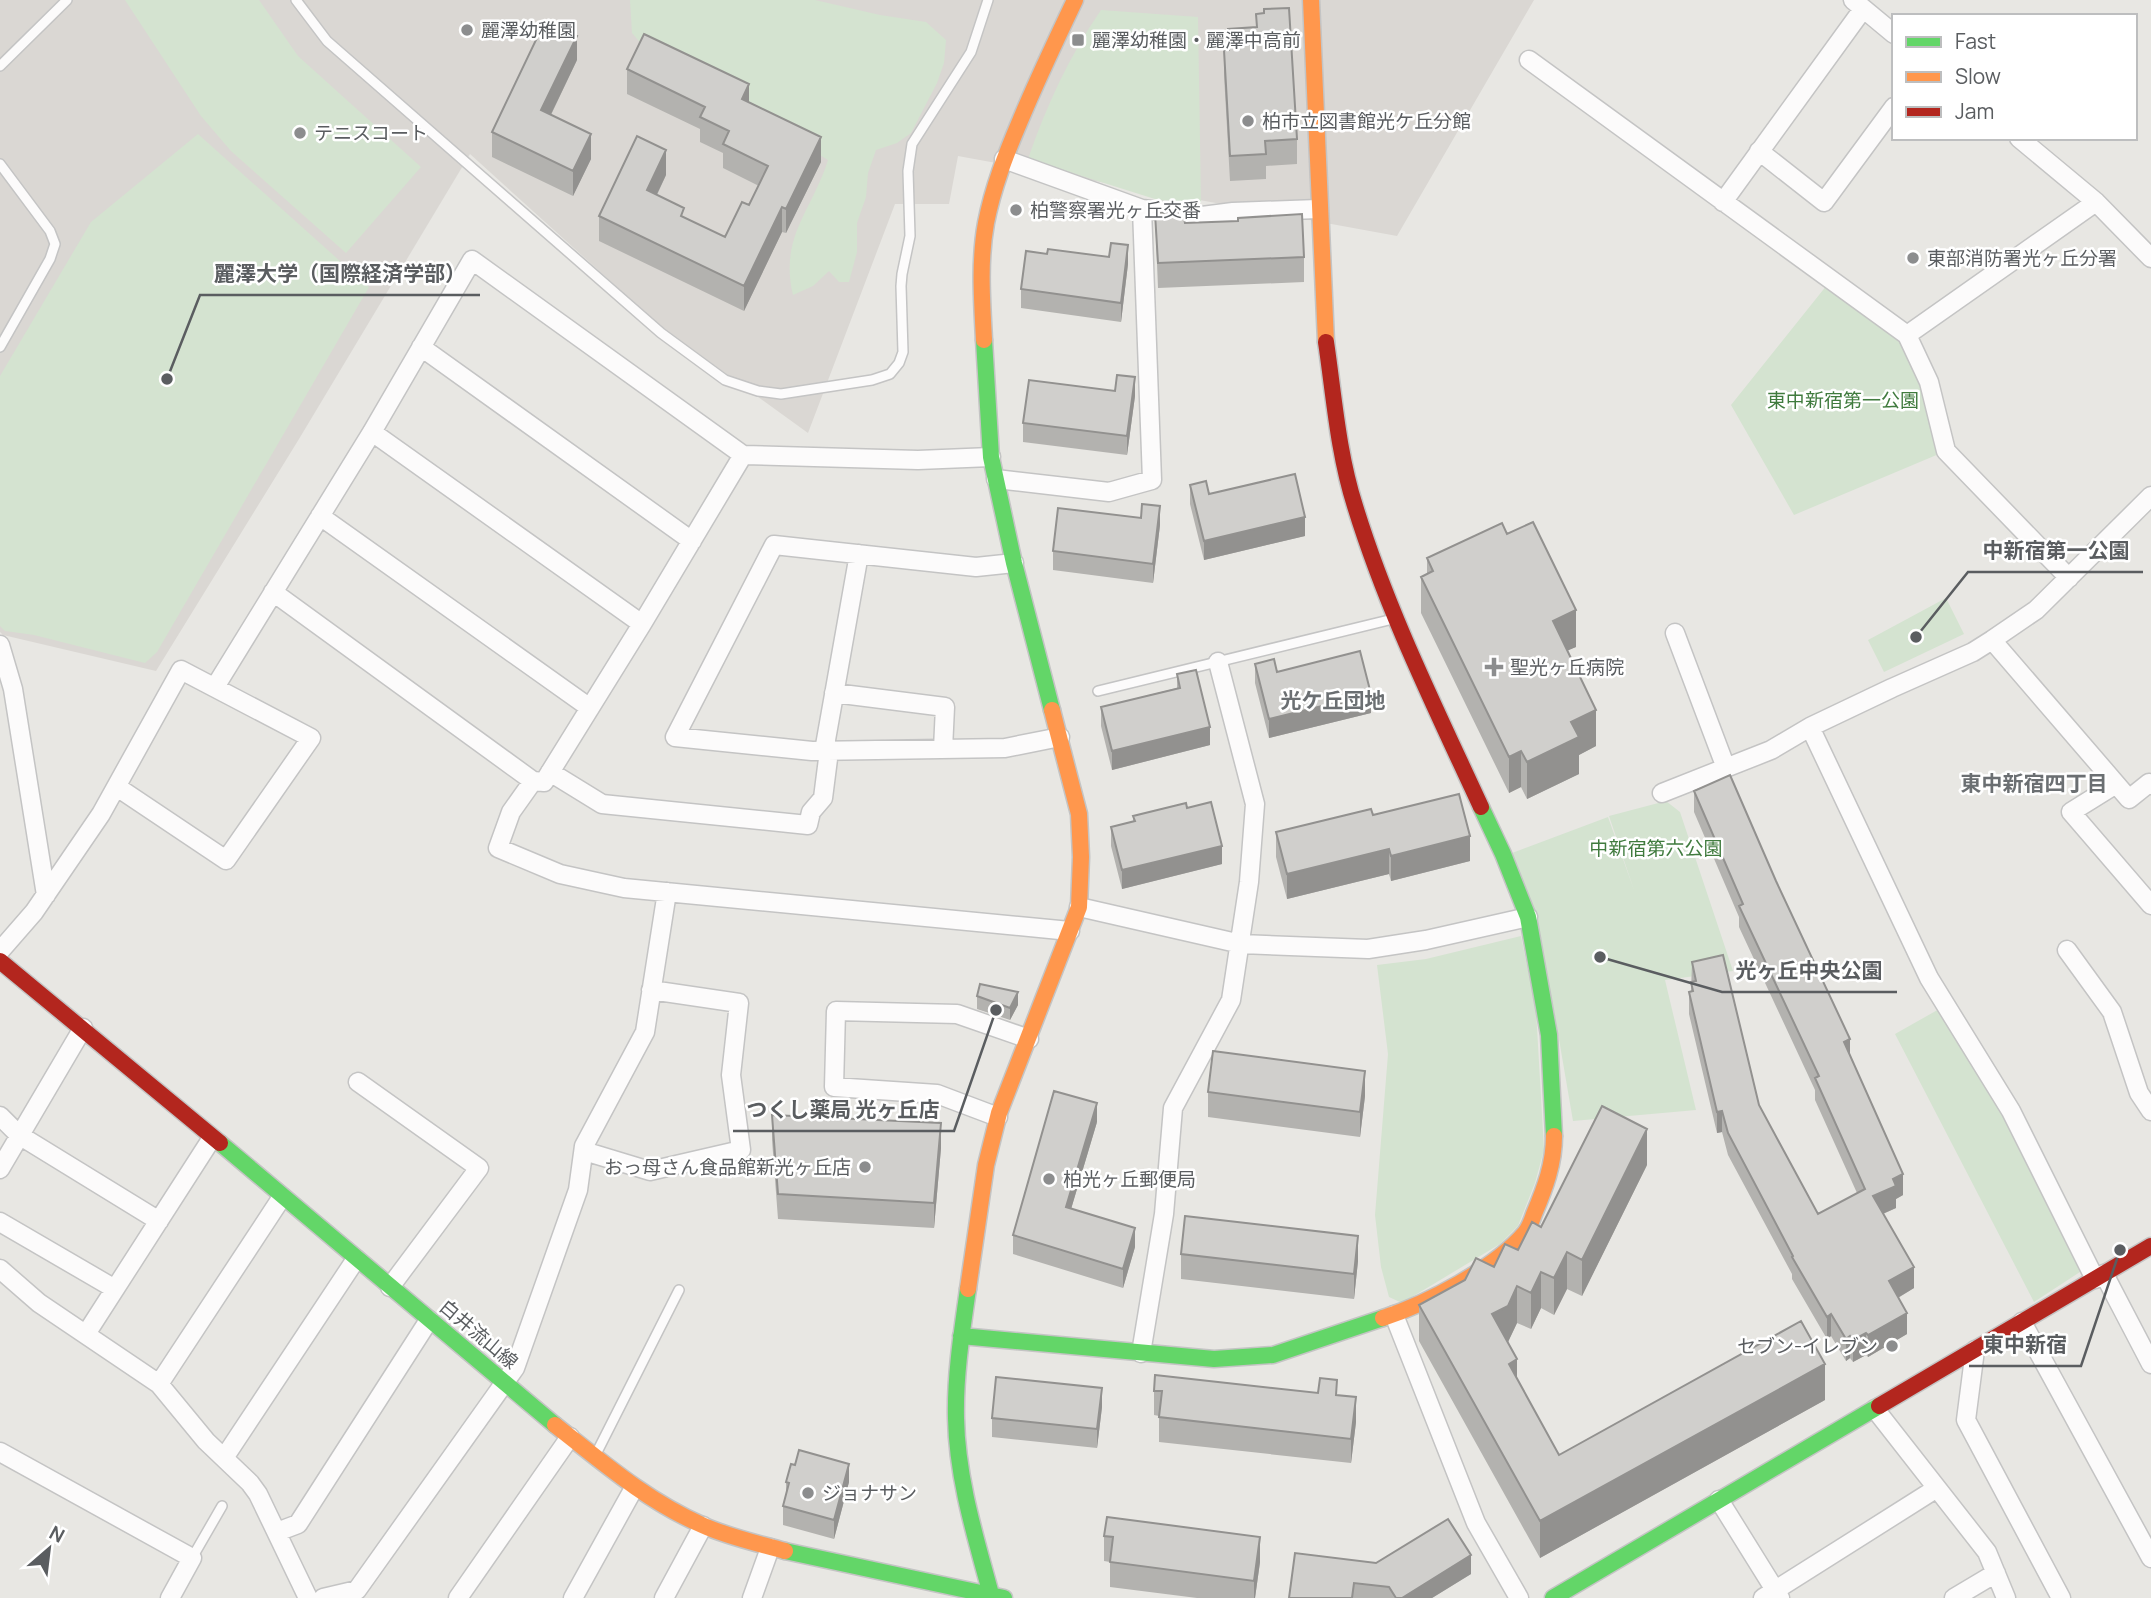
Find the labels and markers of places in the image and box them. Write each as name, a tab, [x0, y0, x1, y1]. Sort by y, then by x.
place label: 麗澤幼稚園	[481, 17, 576, 43]
marker: 麗澤幼稚園	[459, 22, 475, 38]
place label: 麗澤幼稚園・麗澤中高前	[1092, 27, 1301, 53]
marker: 麗澤幼稚園・麗澤中高前	[1070, 32, 1086, 48]
place label: 柏市立図書館光ケ丘分館	[1262, 108, 1471, 134]
marker: 柏市立図書館光ケ丘分館	[1240, 113, 1256, 129]
place label: テニスコート	[314, 120, 428, 146]
marker: テニスコート	[292, 125, 308, 141]
place label: 柏警察署光ヶ丘交番	[1030, 197, 1201, 223]
marker: 柏警察署光ヶ丘交番	[1008, 202, 1024, 218]
place label: 東部消防署光ヶ丘分署	[1927, 245, 2117, 271]
marker: 東部消防署光ヶ丘分署	[1905, 250, 1921, 266]
callout: 麗澤大学（国際経済学部）	[200, 253, 480, 295]
callout: 中新宿第一公園	[1968, 530, 2143, 572]
place label: 聖光ヶ丘病院	[1510, 654, 1624, 680]
marker: 聖光ヶ丘病院	[1484, 657, 1504, 677]
callout: 光ヶ丘中央公園	[1722, 950, 1897, 992]
callout: つくし薬局 光ヶ丘店	[733, 1089, 954, 1131]
place label: おっ母さん食品館新光ヶ丘店	[604, 1154, 851, 1180]
marker: おっ母さん食品館新光ヶ丘店	[857, 1159, 873, 1175]
place label: 柏光ヶ丘郵便局	[1063, 1166, 1196, 1192]
marker: 柏光ヶ丘郵便局	[1041, 1171, 1057, 1187]
callout: 東中新宿	[1969, 1324, 2081, 1366]
place label: セブン-イレブン	[1737, 1333, 1878, 1359]
marker: セブン-イレブン	[1884, 1338, 1900, 1354]
place label: ジョナサン	[822, 1480, 917, 1506]
marker: ジョナサン	[800, 1485, 816, 1501]

